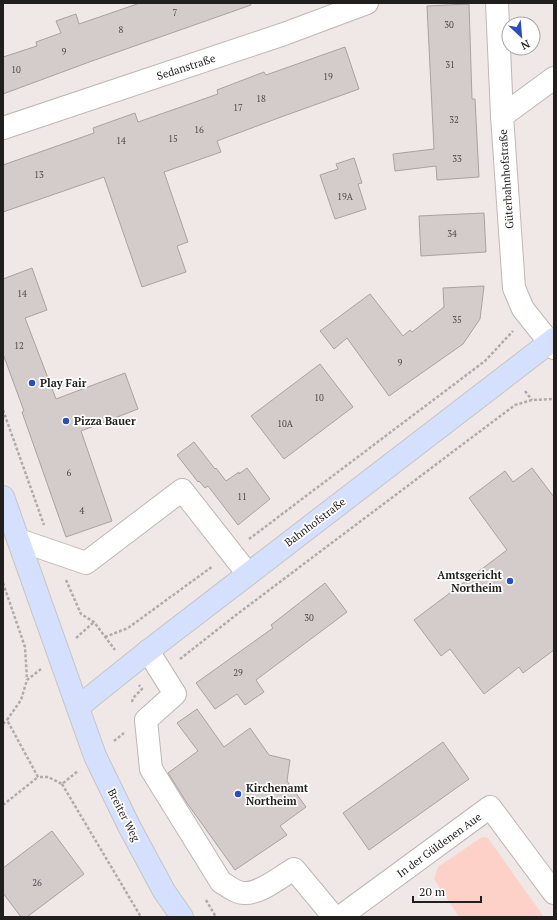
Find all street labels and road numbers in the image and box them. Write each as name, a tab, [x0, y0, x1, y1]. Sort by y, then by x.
street label: Sedanstraße	[155, 51, 218, 83]
street label: Güterbahnhofstraße	[496, 128, 516, 229]
street label: Bahnhofstraße	[282, 494, 349, 549]
street label: Breiter Weg	[105, 786, 143, 844]
street label: In der Güldenen Aue	[394, 809, 484, 880]

